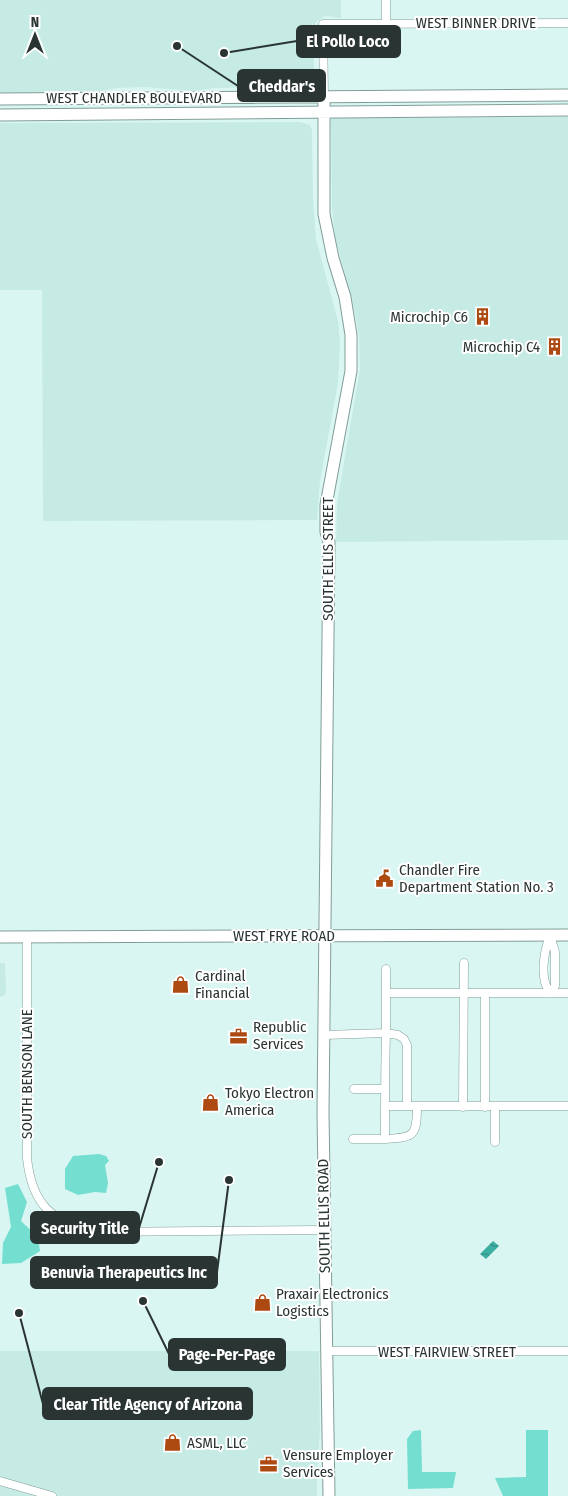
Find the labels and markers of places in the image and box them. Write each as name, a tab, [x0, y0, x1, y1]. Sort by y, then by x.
callout: El Pollo Loco	[297, 26, 400, 57]
callout: Cheddar's	[238, 70, 325, 101]
building icon: Microchip C6	[472, 307, 492, 327]
place label: Microchip C6	[390, 308, 468, 326]
building icon: Microchip C4	[544, 337, 564, 357]
place label: Microchip C4	[463, 338, 540, 356]
place label: Chandler Fire Department Station No. 3	[399, 861, 554, 896]
public building icon: Chandler Fire Department Station No. 3	[375, 869, 395, 889]
place label: Cardinal Financial	[195, 967, 249, 1002]
shop icon: Cardinal Financial	[171, 975, 191, 995]
place label: Republic Services	[253, 1018, 307, 1053]
office icon: Republic Services	[229, 1026, 249, 1046]
place label: Tokyo Electron America	[225, 1084, 314, 1119]
shop icon: Tokyo Electron America	[201, 1092, 221, 1112]
callout: Security Title	[31, 1212, 139, 1243]
callout: Benuvia Therapeutics Inc	[31, 1257, 217, 1288]
place label: Praxair Electronics Logistics	[276, 1285, 389, 1320]
shop icon: Praxair Electronics Logistics	[252, 1293, 272, 1313]
callout: Page-Per-Page	[169, 1339, 285, 1370]
callout: Clear Title Agency of Arizona	[43, 1388, 252, 1419]
shop icon: ASML, LLC	[163, 1433, 183, 1453]
place label: ASML, LLC	[187, 1434, 247, 1452]
place label: Vensure Employer Services	[283, 1446, 394, 1481]
office icon: Vensure Employer Services	[259, 1454, 279, 1474]

